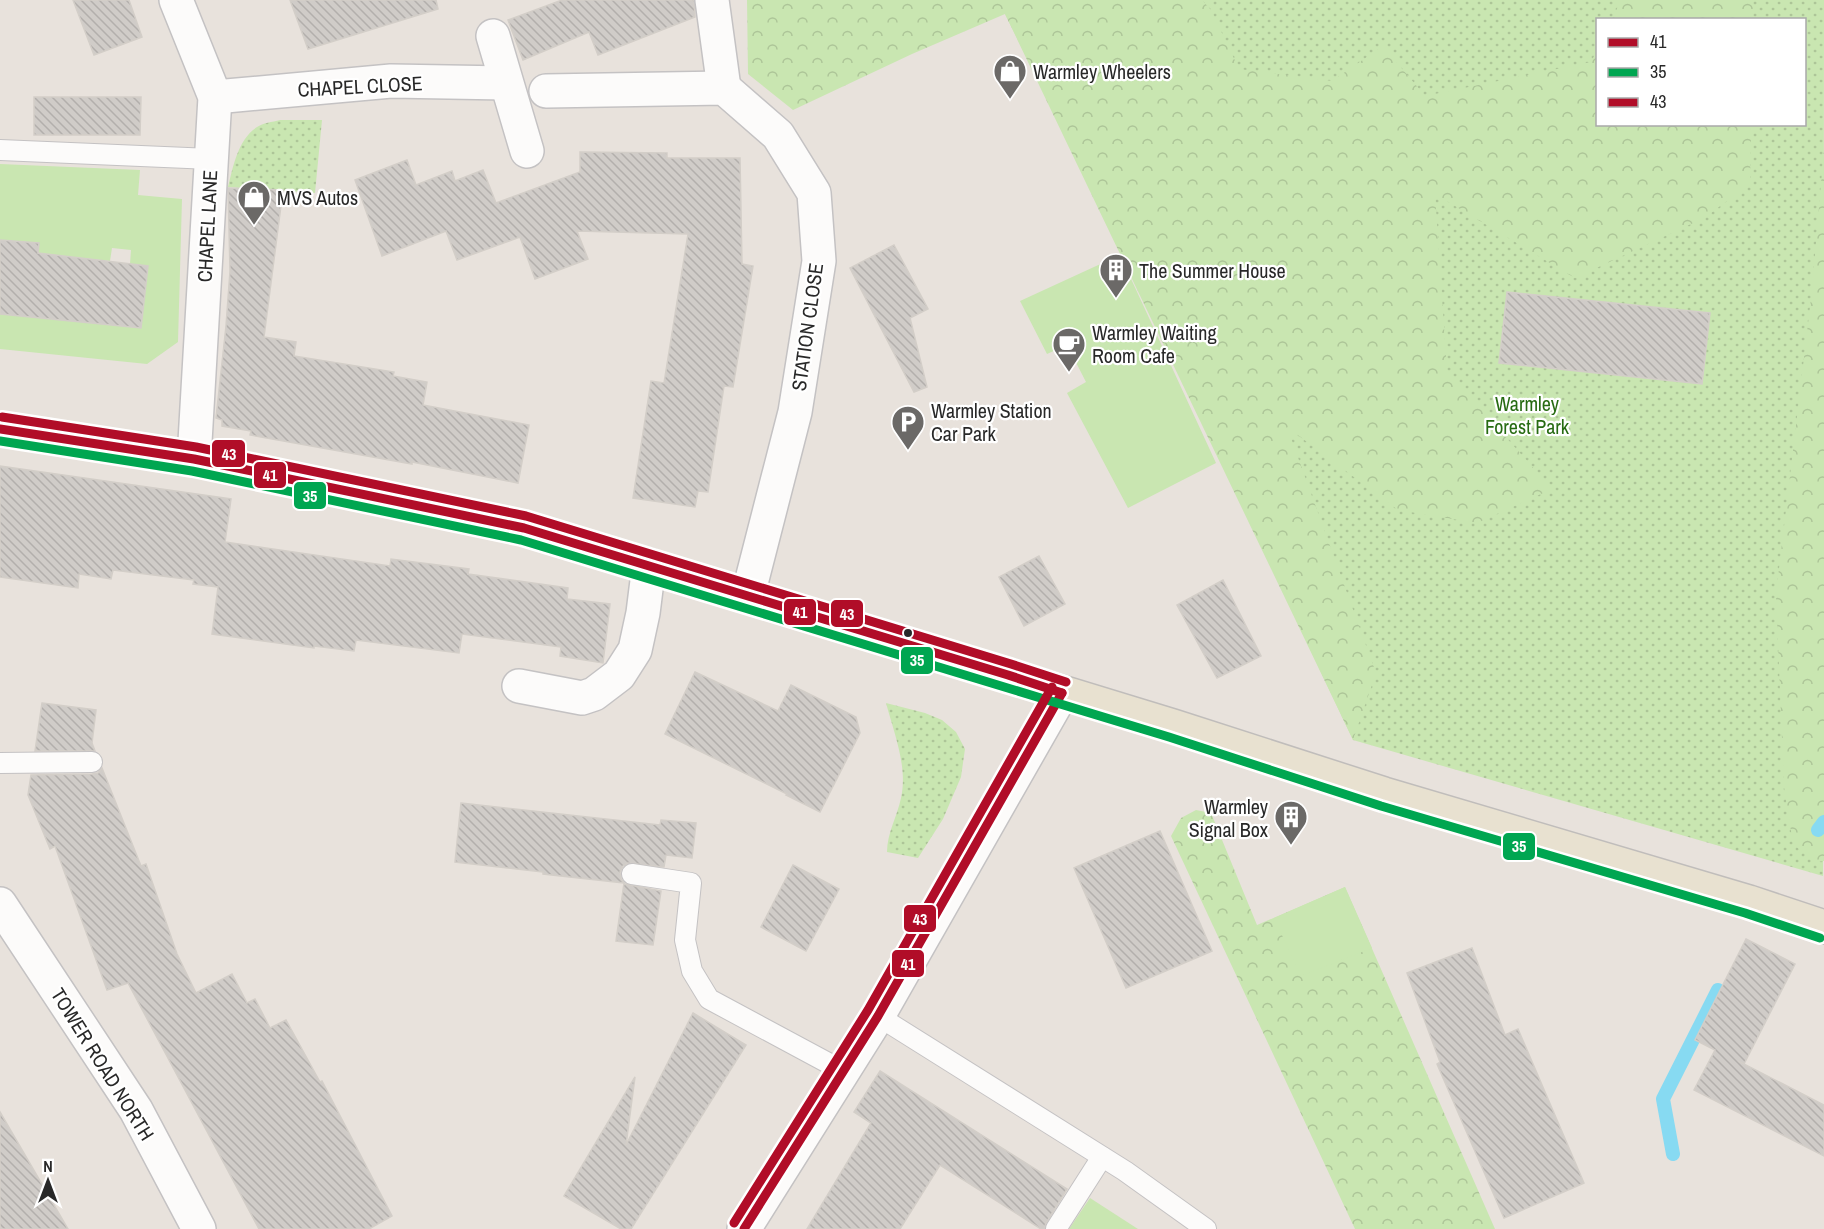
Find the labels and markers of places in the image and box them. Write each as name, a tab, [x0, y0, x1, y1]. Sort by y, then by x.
shop icon: Warmley Wheelers	[992, 53, 1028, 100]
place label: Warmley Wheelers	[1033, 58, 1171, 85]
shop icon: MVS Autos	[236, 179, 272, 226]
place label: MVS Autos	[277, 184, 358, 211]
building icon: The Summer House	[1098, 252, 1134, 299]
place label: The Summer House	[1139, 257, 1286, 284]
place label: Warmley Waiting Room Cafe	[1092, 319, 1217, 369]
cafe icon: Warmley Waiting Room Cafe	[1051, 326, 1087, 373]
place label: Warmley Station Car Park	[931, 397, 1052, 447]
parking icon: Warmley Station Car Park	[890, 404, 926, 451]
unlabelled marker	[902, 627, 914, 639]
place label: Warmley Signal Box	[1189, 793, 1269, 843]
building icon: Warmley Signal Box	[1273, 799, 1309, 846]

